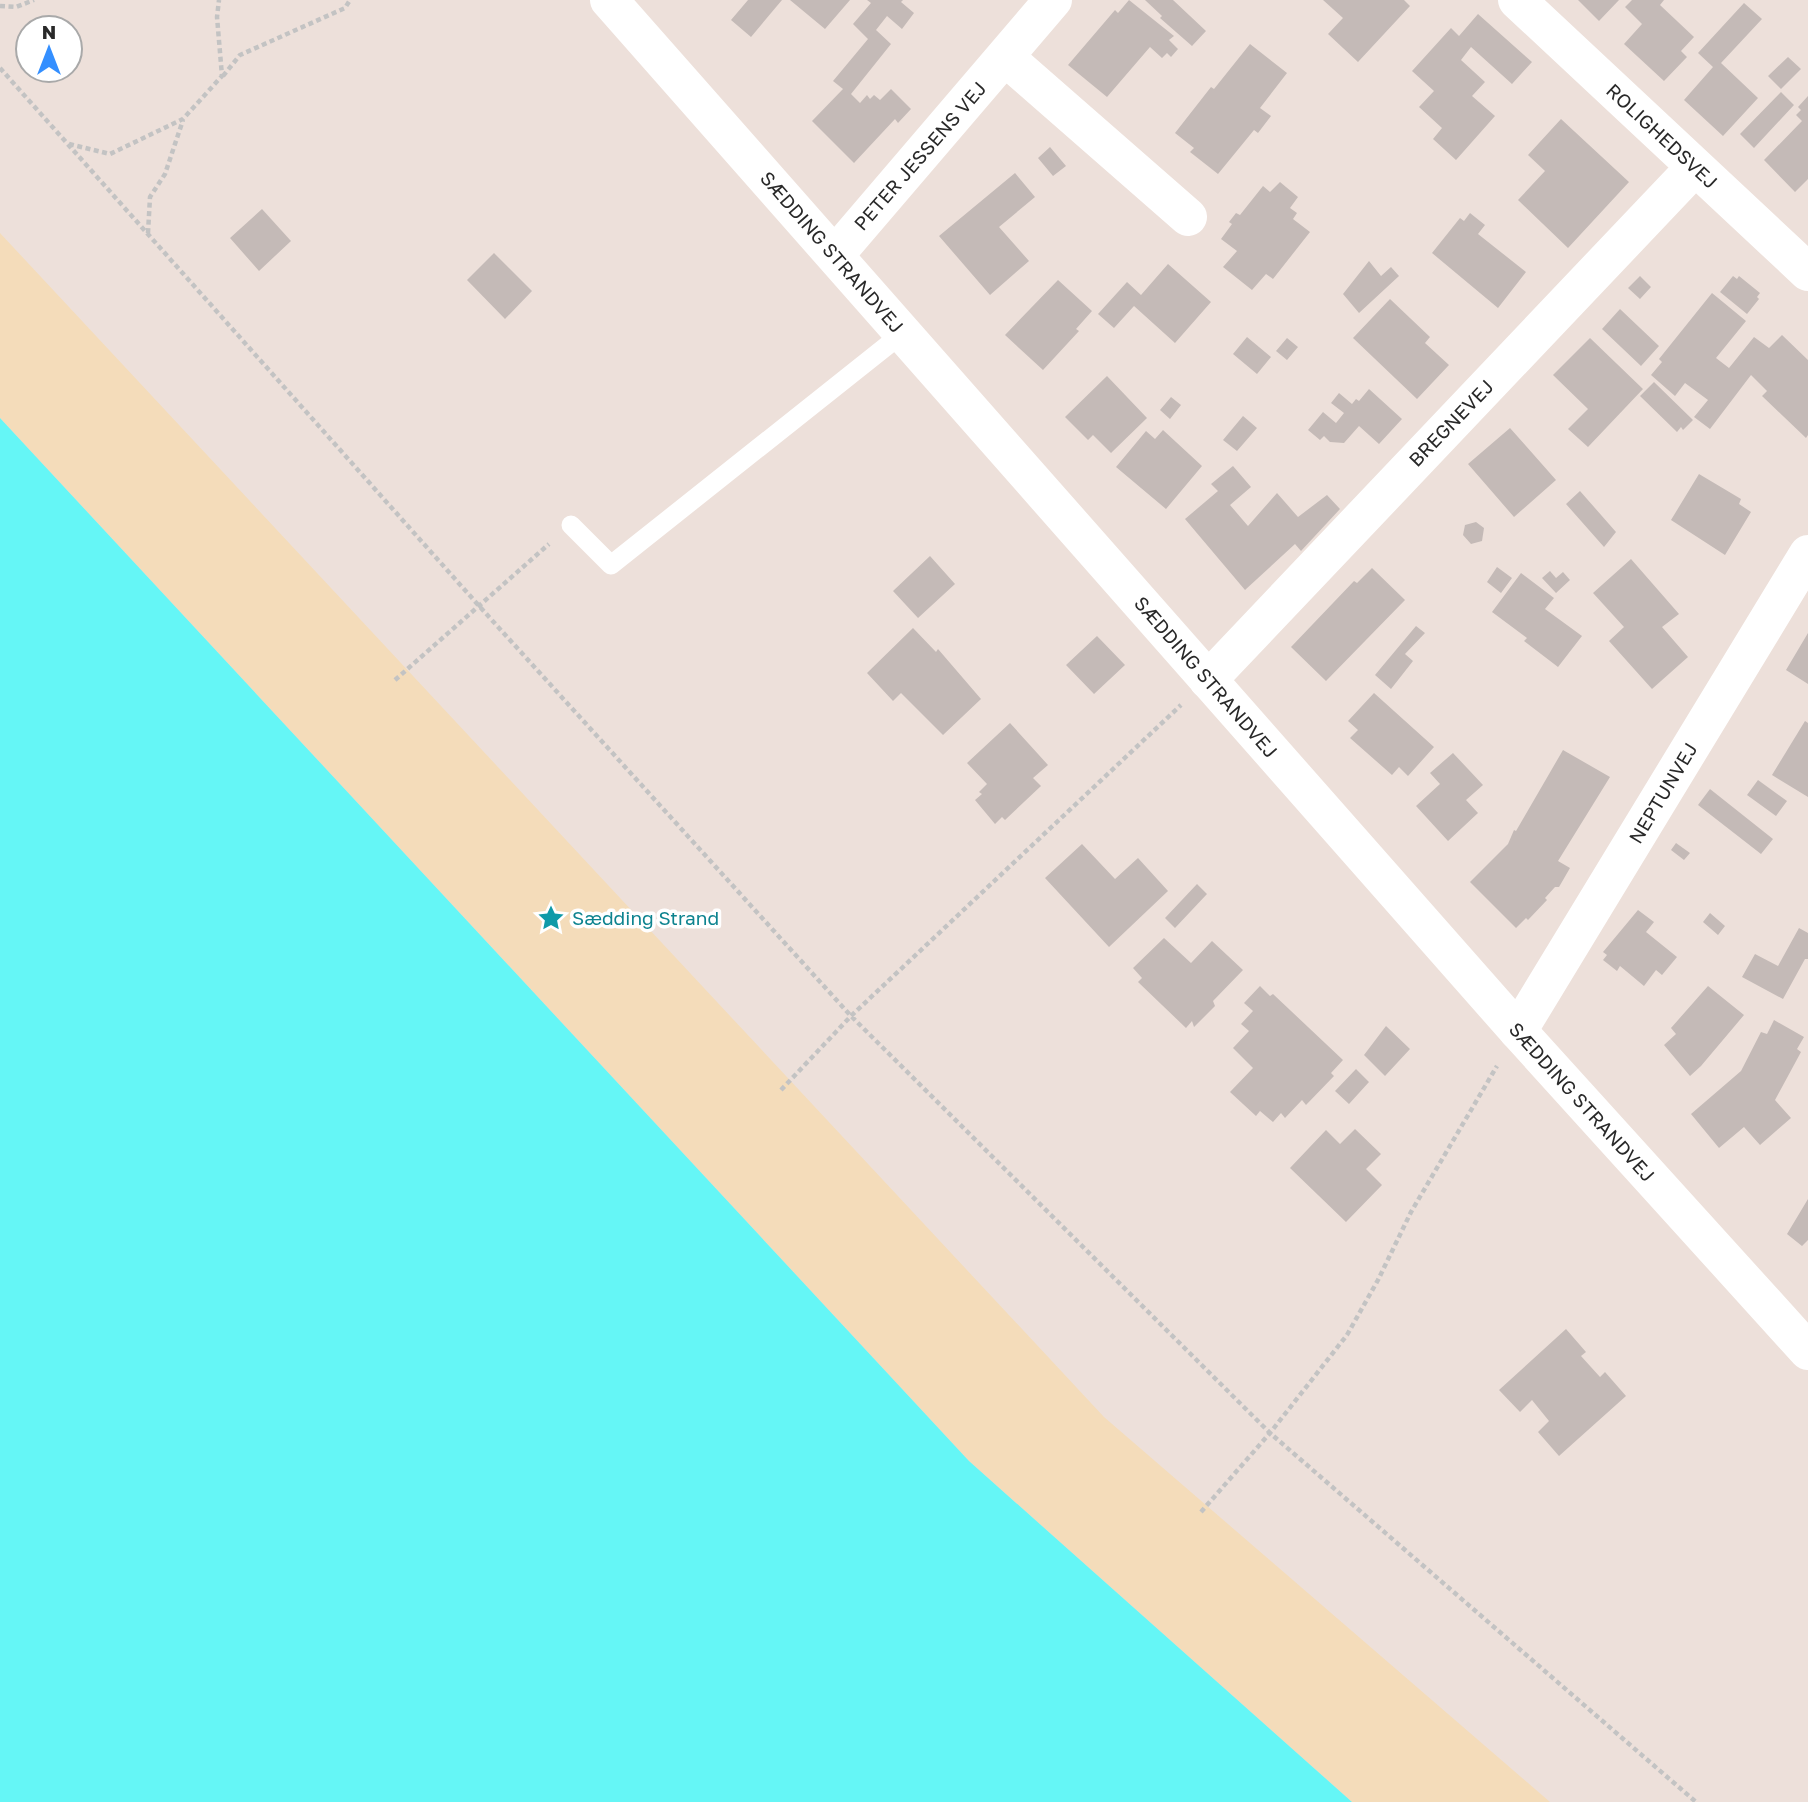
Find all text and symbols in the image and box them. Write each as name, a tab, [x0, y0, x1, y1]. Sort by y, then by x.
north arrow	[14, 14, 84, 84]
text: N	[42, 20, 56, 43]
street label: PETER JESSENS VEJ	[849, 77, 990, 235]
street label: ROLIGHEDSVEJ	[1602, 78, 1723, 193]
street label: SÆDDING STRANDVEJ	[756, 166, 909, 337]
street label: BREGNEVEJ	[1404, 375, 1498, 471]
street label: SÆDDING STRANDVEJ	[1130, 591, 1283, 762]
street label: NEPTUNVEJ	[1624, 738, 1702, 847]
place icon: Sædding Strand	[536, 903, 566, 933]
place label: Sædding Strand	[572, 906, 719, 929]
street label: SÆDDING STRANDVEJ	[1505, 1017, 1660, 1186]

